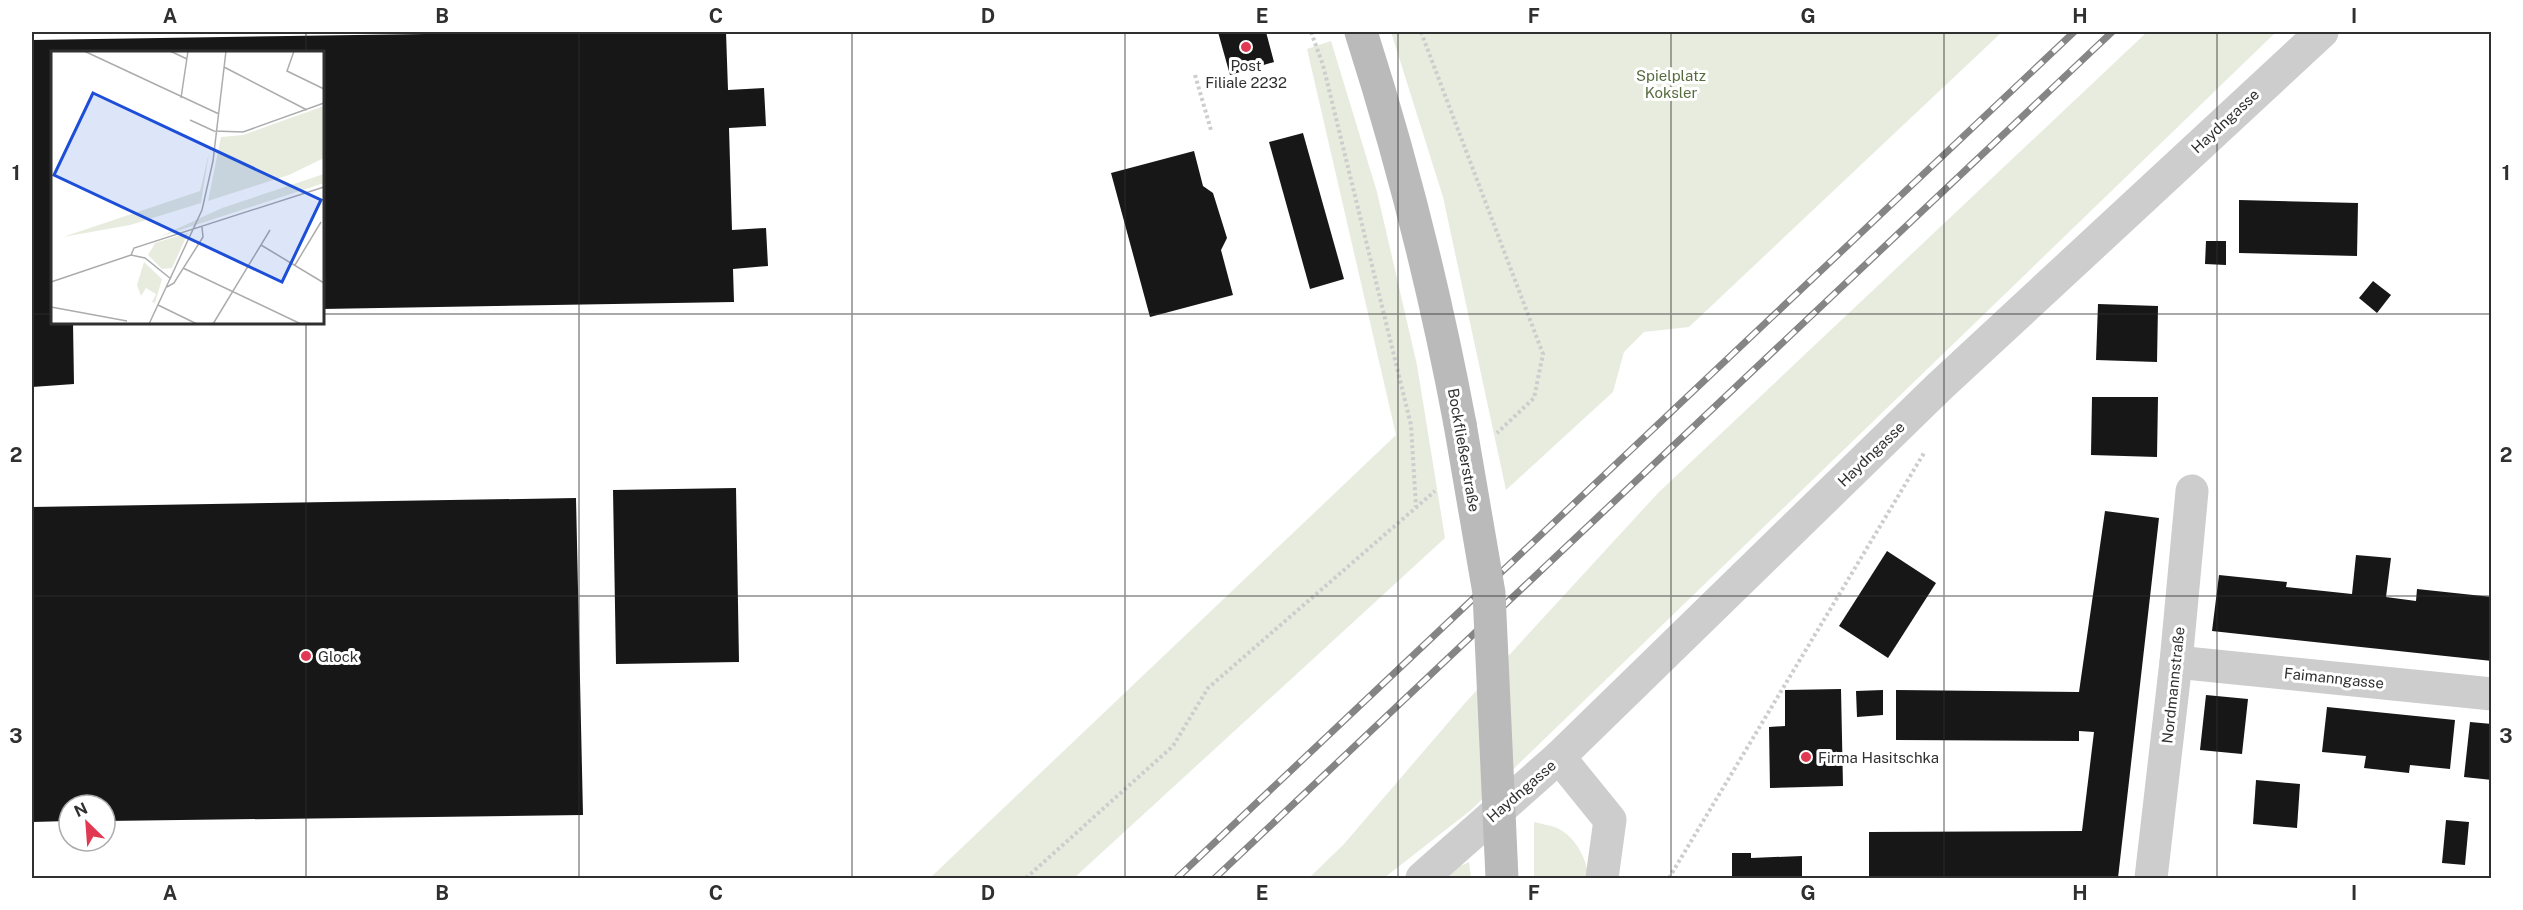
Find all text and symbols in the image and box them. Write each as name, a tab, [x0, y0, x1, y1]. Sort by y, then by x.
text: A	[163, 4, 177, 28]
text: B	[435, 4, 449, 28]
text: C	[709, 4, 723, 28]
text: D	[981, 4, 995, 28]
text: E	[1256, 4, 1268, 28]
text: F	[1528, 4, 1540, 28]
text: G	[1800, 4, 1816, 28]
text: H	[2072, 4, 2088, 28]
text: I	[2351, 4, 2357, 28]
marker: Post Filiale 2232	[1239, 40, 1253, 54]
inset map	[51, 51, 324, 324]
place label: Post Filiale 2232	[1205, 57, 1287, 91]
park label: Spielplatz Koksler	[1636, 67, 1706, 101]
street label: Haydngasse	[2188, 85, 2262, 157]
text: 1	[12, 161, 20, 185]
text: 1	[2502, 161, 2510, 185]
street label: Bockfließerstraße	[1445, 387, 1483, 513]
street label: Haydngasse	[1834, 418, 1908, 490]
text: 2	[10, 443, 22, 467]
text: 2	[2500, 443, 2512, 467]
street label: Nordmannstraße	[2158, 626, 2188, 744]
place label: Glock	[318, 648, 358, 665]
marker: Glock	[299, 649, 313, 663]
street label: Faimanngasse	[2283, 664, 2385, 692]
text: 3	[9, 724, 23, 748]
text: 3	[2499, 724, 2513, 748]
place label: Firma Hasitschka	[1818, 749, 1939, 766]
marker: Firma Hasitschka	[1799, 750, 1813, 764]
street label: Haydngasse	[1483, 756, 1559, 826]
north arrow	[57, 793, 117, 853]
text: N	[71, 799, 91, 821]
text: A	[163, 881, 177, 905]
text: B	[435, 881, 449, 905]
text: C	[709, 881, 723, 905]
text: D	[981, 881, 995, 905]
text: E	[1256, 881, 1268, 905]
text: F	[1528, 881, 1540, 905]
text: G	[1800, 881, 1816, 905]
text: H	[2072, 881, 2088, 905]
text: I	[2351, 881, 2357, 905]

